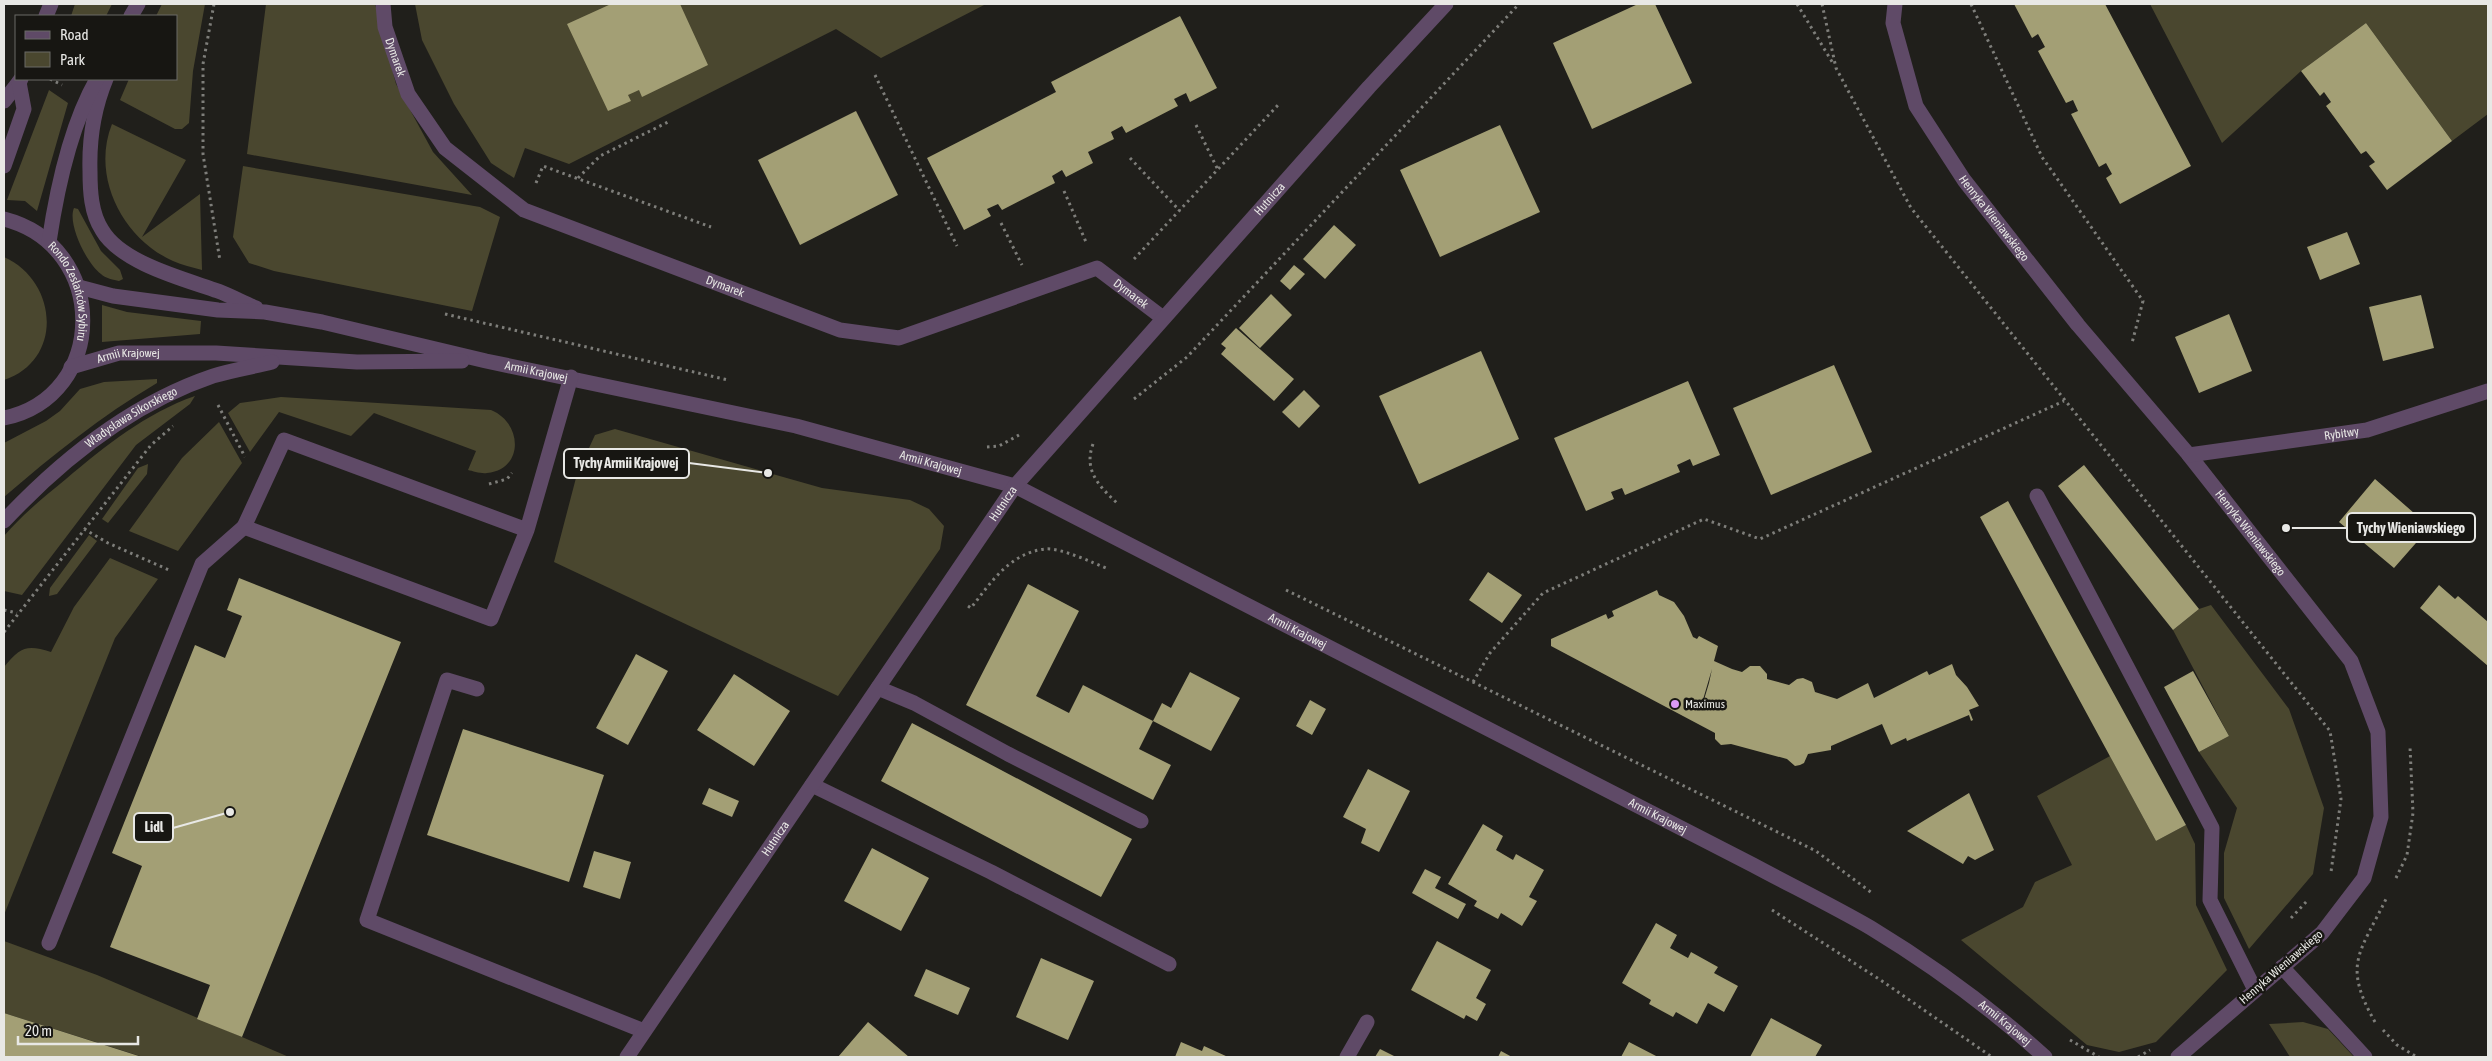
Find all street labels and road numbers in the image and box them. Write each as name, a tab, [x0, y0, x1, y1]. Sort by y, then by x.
street label: Dymarek	[382, 36, 409, 79]
street label: Henryka Wieniawskiego	[1956, 173, 2032, 264]
street label: Hutnicza	[1251, 180, 1288, 218]
street label: Rondo Zesłańców Sybiru	[45, 239, 90, 343]
street label: Dymarek	[704, 273, 747, 300]
street label: Dymarek	[1111, 276, 1152, 312]
street label: Armii Krajowej	[95, 346, 160, 366]
street label: Armii Krajowej	[504, 358, 569, 385]
street label: Władysława Sikorskiego	[82, 384, 180, 451]
street label: Rybitwy	[2323, 424, 2360, 443]
street label: Armii Krajowej	[898, 448, 963, 478]
street label: Hutnicza	[986, 484, 1020, 524]
street label: Henryka Wieniawskiego	[2212, 487, 2289, 579]
street label: Armii Krajowej	[1266, 610, 1329, 652]
street label: Armii Krajowej	[1626, 795, 1689, 837]
street label: Hutnicza	[759, 818, 792, 859]
street label: Henryka Wieniawskiego	[2237, 927, 2326, 1007]
street label: Armii Krajowej	[1976, 997, 2034, 1048]

